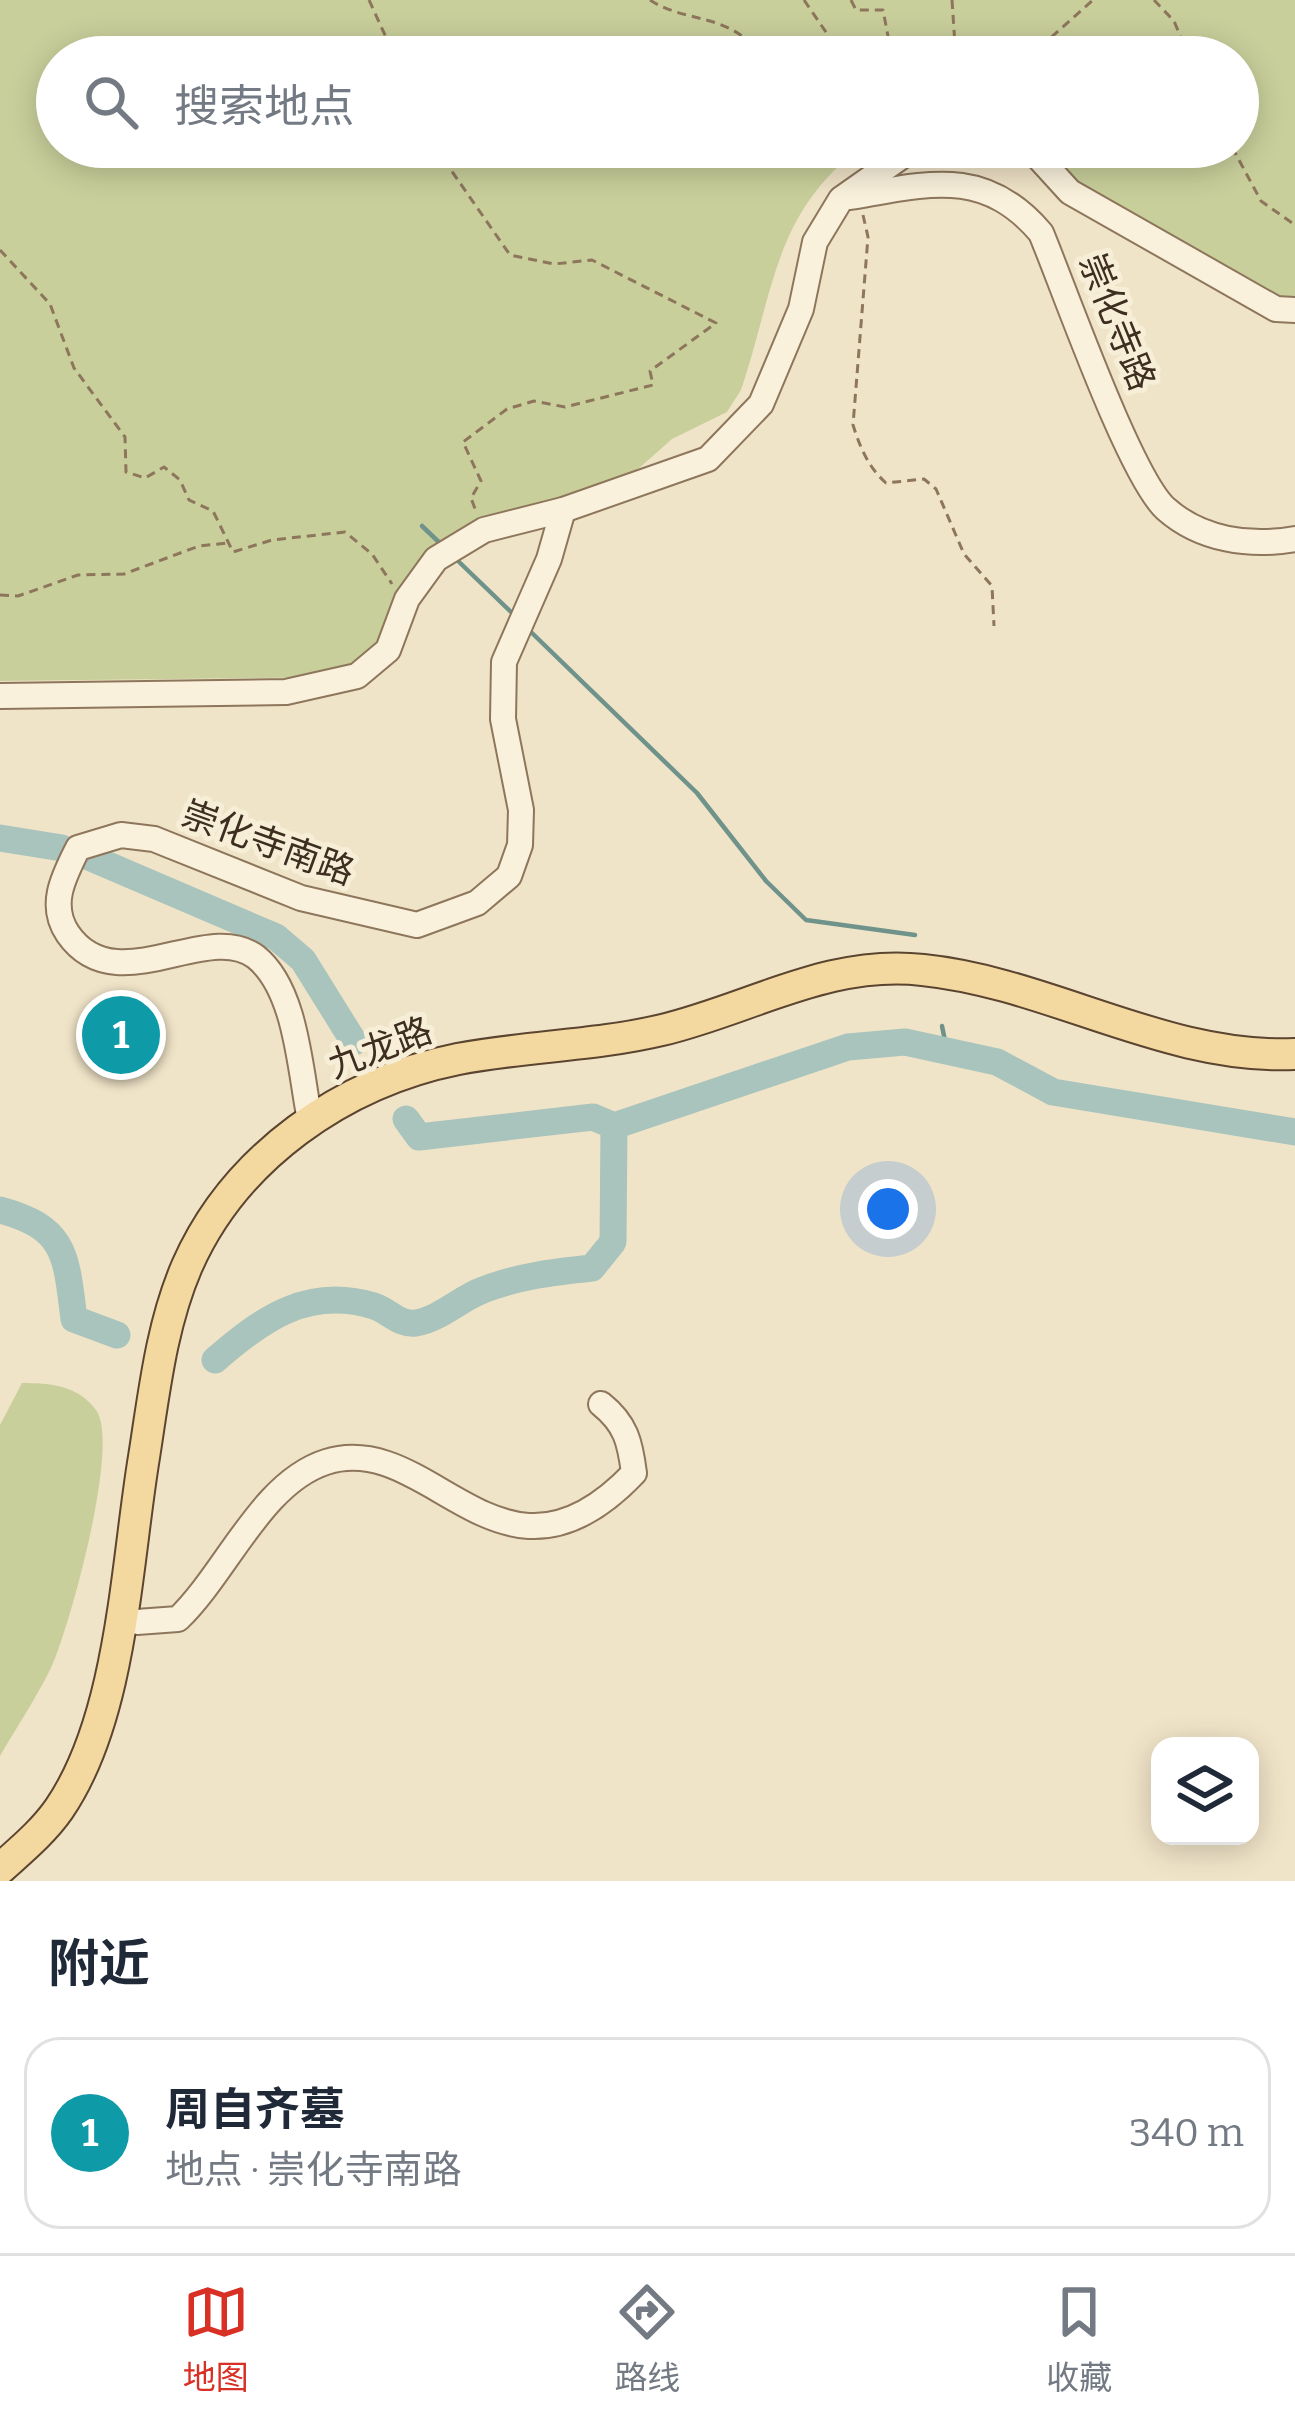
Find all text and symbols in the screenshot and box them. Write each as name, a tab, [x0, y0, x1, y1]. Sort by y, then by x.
search box	[36, 36, 1259, 168]
icon: search	[78, 69, 144, 135]
text: 搜索地点	[174, 80, 354, 134]
street label: 崇化寺路	[1070, 247, 1164, 397]
street label: 崇化寺南路	[176, 792, 360, 894]
pin: 1	[82, 990, 160, 1080]
street label: 九龙路	[322, 1008, 438, 1088]
your location	[858, 1179, 918, 1239]
map controls	[1151, 1737, 1259, 1845]
button: layers	[1151, 1737, 1259, 1845]
text: 附近	[48, 1933, 150, 1995]
text: 周自齐墓	[165, 2083, 345, 2137]
text: 1	[82, 2110, 98, 2156]
text: 340 m	[1129, 2110, 1244, 2156]
text: 地点 · 崇化寺南路	[165, 2147, 462, 2193]
tab: 地图	[183, 2279, 249, 2399]
tab: 路线	[614, 2279, 680, 2399]
tab: 收藏	[1046, 2279, 1112, 2399]

